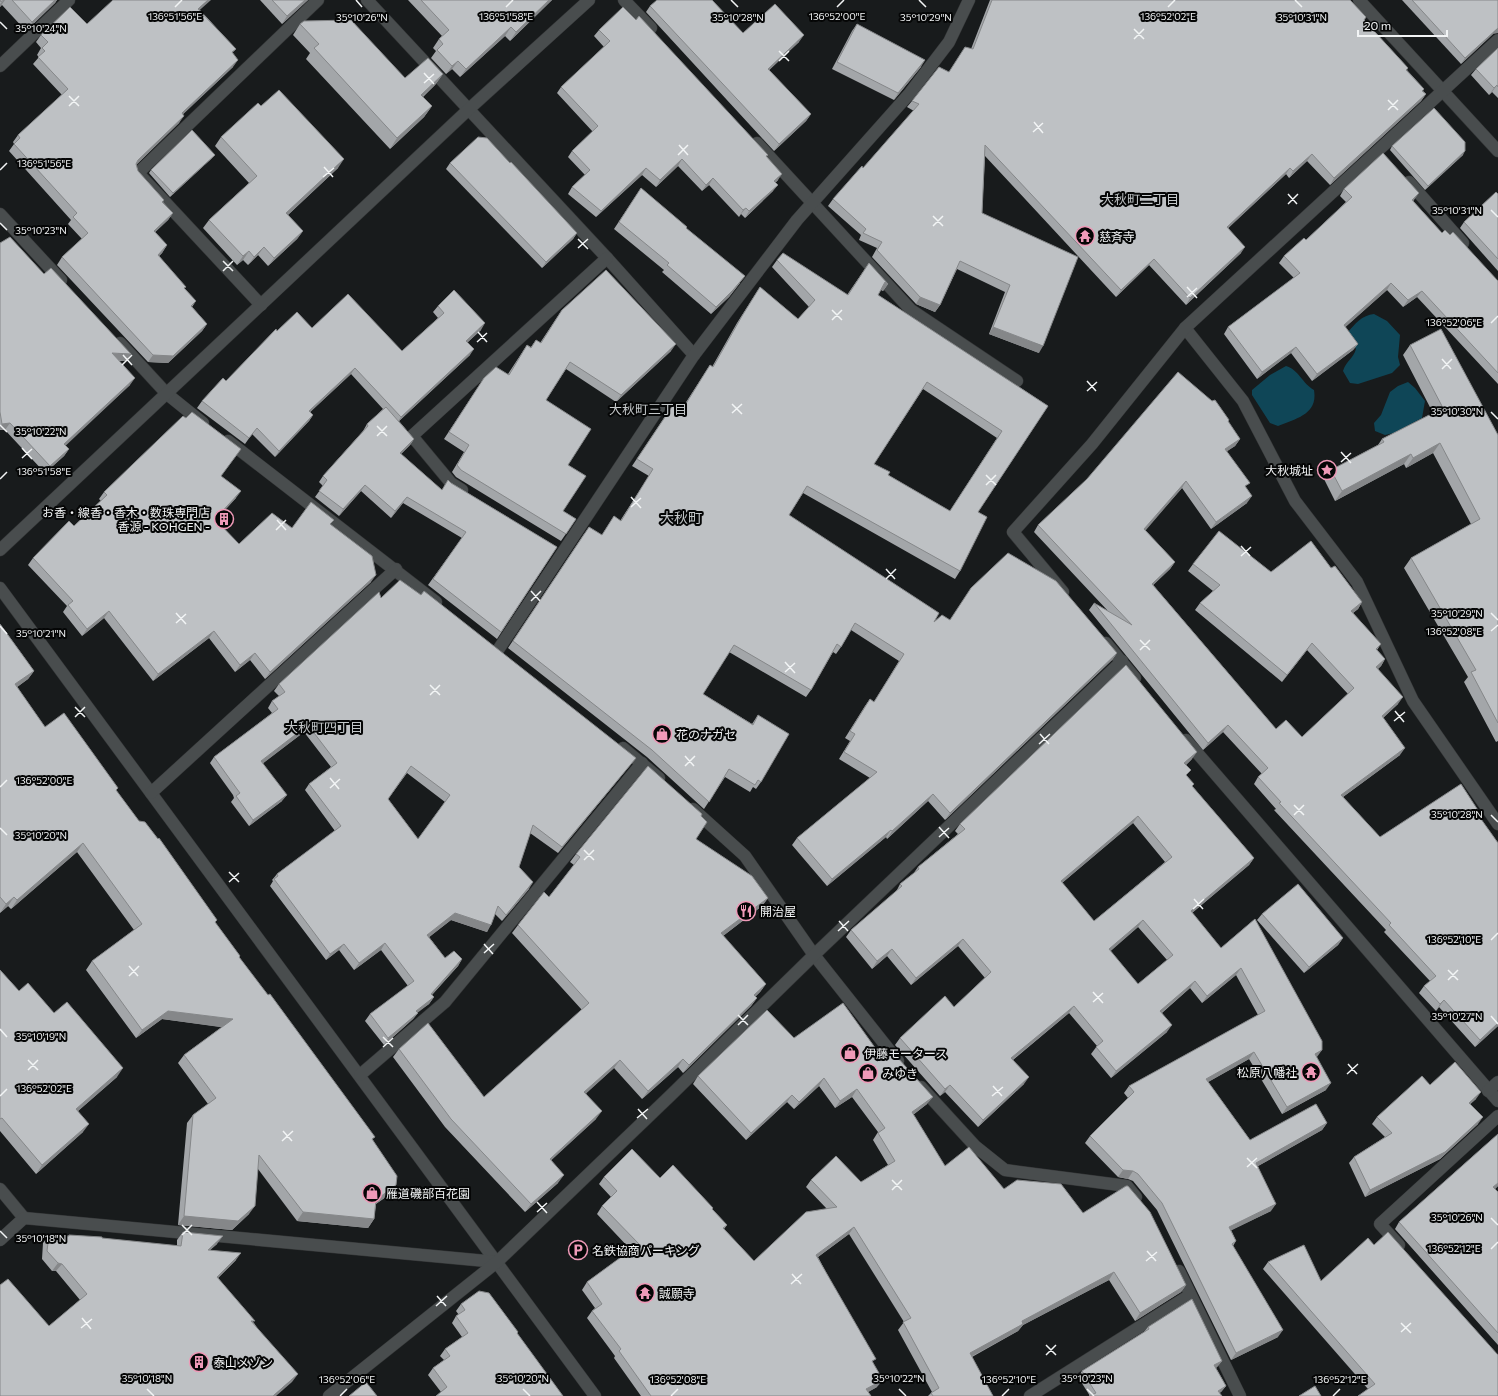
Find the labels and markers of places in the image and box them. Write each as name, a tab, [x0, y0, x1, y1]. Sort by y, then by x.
temple icon: 慈斉寺	[1074, 225, 1096, 247]
place label: 慈斉寺	[1099, 229, 1135, 243]
place icon: 大秋城址	[1316, 459, 1338, 481]
place label: 大秋城址	[1265, 463, 1313, 477]
place label: お香・線香・香木・数珠専門店 香源 - KOHGEN -	[42, 505, 210, 533]
building icon: お香・線香・香木・数珠専門店 香源 - KOHGEN -	[213, 508, 235, 530]
shop icon: 花のナガセ	[651, 723, 673, 745]
place label: 花のナガセ	[676, 727, 736, 741]
restaurant icon: 開治屋	[735, 900, 757, 922]
place label: 開治屋	[760, 904, 796, 918]
shop icon: 伊藤モータース	[839, 1042, 861, 1064]
place label: 伊藤モータース	[864, 1046, 947, 1060]
temple icon: 松原八幡社	[1300, 1061, 1322, 1083]
shop icon: みゆき	[857, 1062, 879, 1084]
place label: 松原八幡社	[1237, 1065, 1297, 1079]
place label: みゆき	[882, 1066, 918, 1080]
shop icon: 雁道磯部百花園	[361, 1182, 383, 1204]
place label: 雁道磯部百花園	[386, 1186, 470, 1200]
parking icon: 名鉄協商パーキング	[567, 1239, 589, 1261]
place label: 名鉄協商パーキング	[592, 1243, 700, 1257]
temple icon: 誠願寺	[634, 1282, 656, 1304]
place label: 誠願寺	[659, 1286, 695, 1300]
building icon: 泰山メゾン	[188, 1351, 210, 1373]
place label: 泰山メゾン	[213, 1355, 273, 1369]

